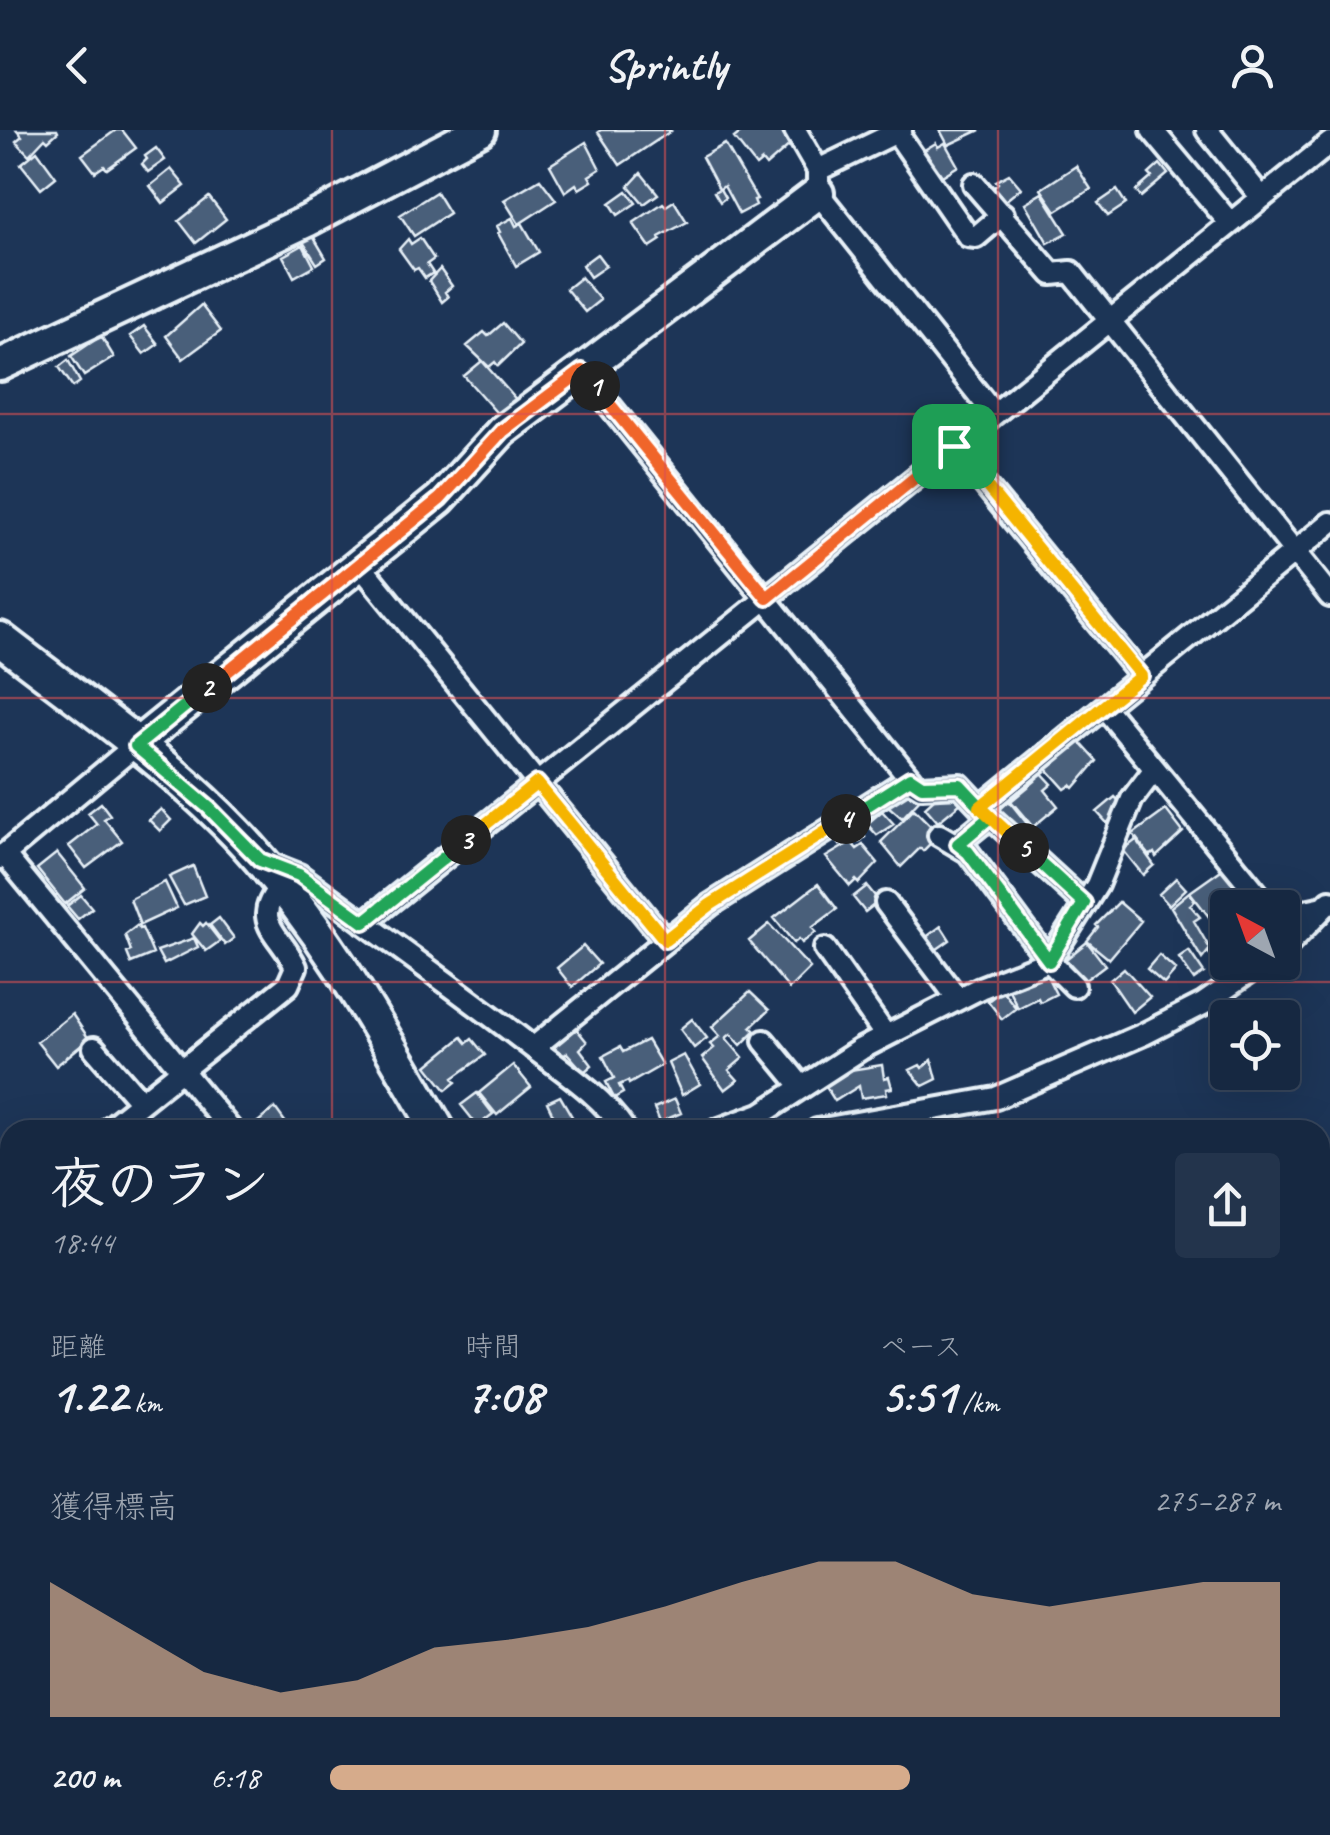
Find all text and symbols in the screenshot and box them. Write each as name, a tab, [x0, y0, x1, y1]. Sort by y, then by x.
text: Sprintly	[603, 37, 727, 94]
icon: back	[50, 38, 105, 93]
icon: person	[1225, 38, 1280, 93]
pin: 1	[570, 361, 620, 411]
text: 1	[589, 368, 601, 403]
pin	[912, 404, 997, 489]
icon: arrive	[927, 419, 982, 474]
pin: 2	[182, 663, 232, 713]
text: 2	[201, 670, 213, 705]
pin: 4	[821, 794, 871, 844]
text: 4	[840, 801, 852, 836]
pin: 3	[441, 815, 491, 865]
text: 3	[460, 822, 472, 857]
pin: 5	[999, 823, 1049, 873]
text: 5	[1018, 830, 1030, 865]
north arrow	[1210, 890, 1300, 980]
map controls	[1210, 890, 1300, 1090]
button: locate	[1210, 1000, 1300, 1090]
text: 夜のラン	[50, 1149, 270, 1219]
button: share	[1175, 1153, 1280, 1258]
text: 18:44	[50, 1222, 114, 1263]
text: 距離	[50, 1329, 106, 1364]
text: 時間	[465, 1329, 521, 1364]
text: ペース	[880, 1329, 962, 1364]
text: 1.22	[50, 1364, 127, 1427]
text: 7:08	[465, 1364, 542, 1427]
text: 5:51	[880, 1364, 956, 1427]
text: km	[127, 1385, 162, 1420]
text: /km	[956, 1385, 999, 1420]
text: 275–287 m	[1154, 1480, 1280, 1521]
text: 獲得標高	[50, 1486, 178, 1527]
text: 200 m	[50, 1757, 119, 1798]
text: 6:18	[210, 1757, 260, 1798]

